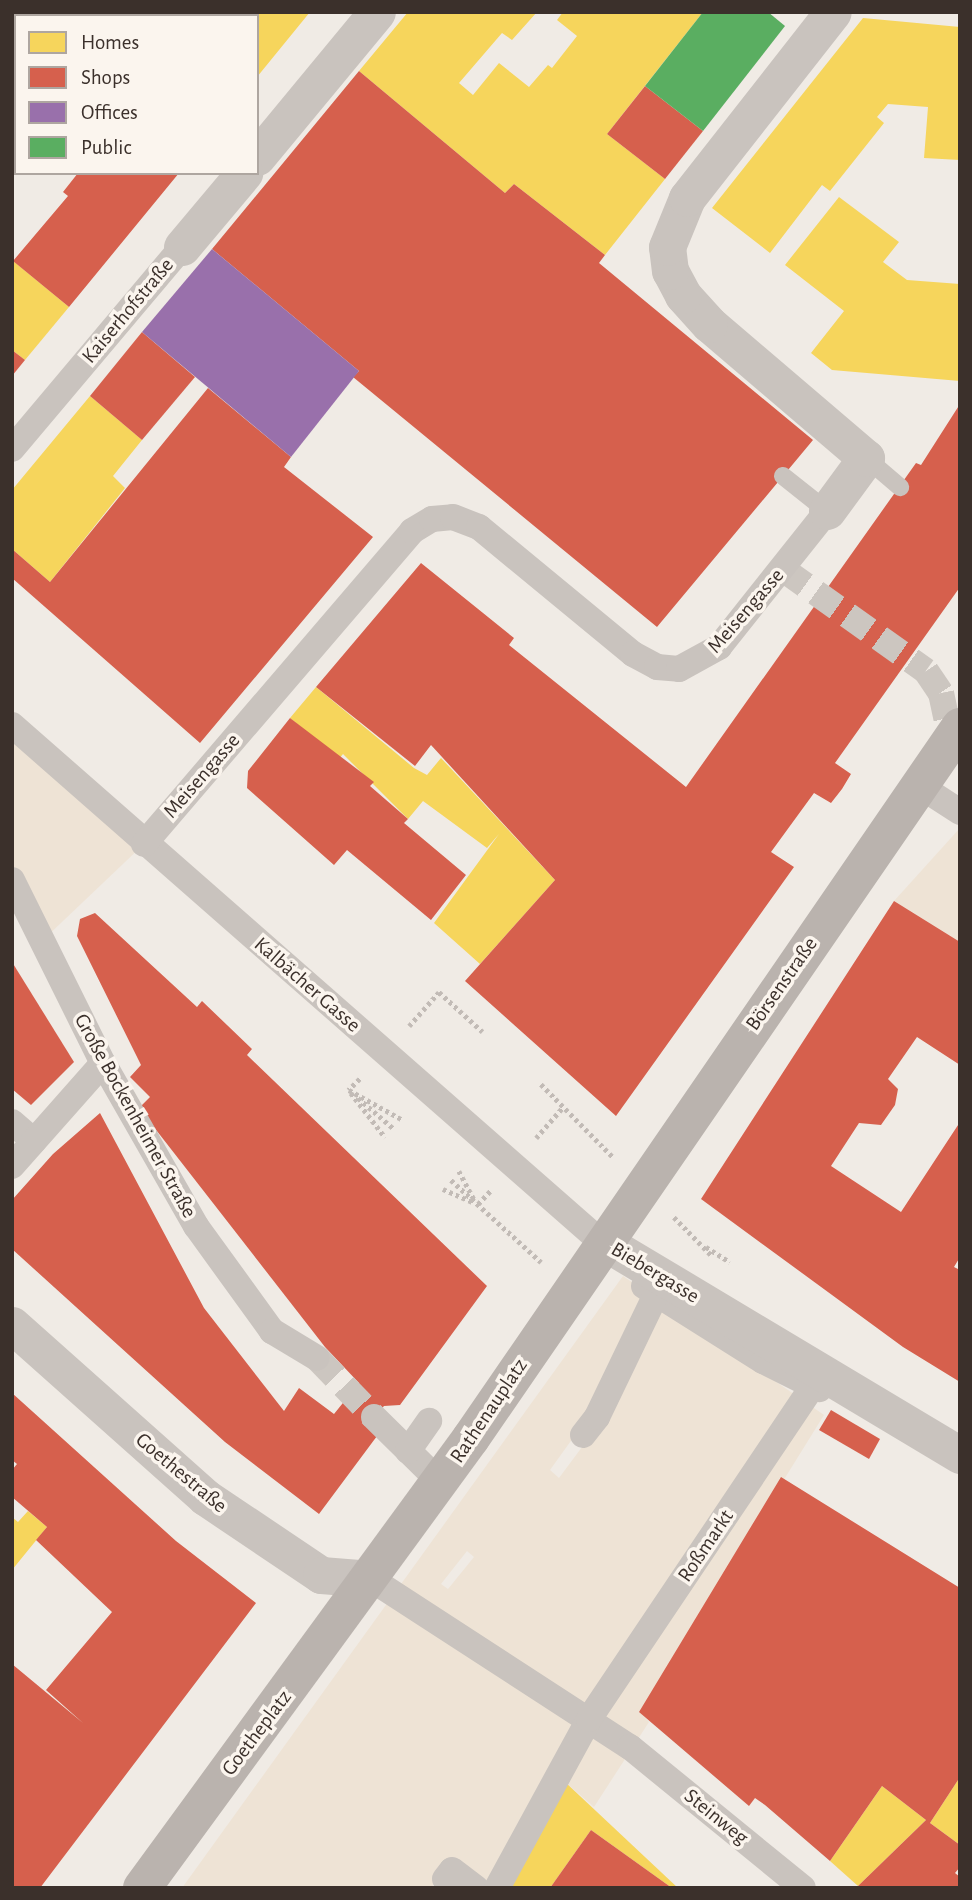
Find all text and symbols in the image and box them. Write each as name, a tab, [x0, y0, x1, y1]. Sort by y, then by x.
legend	[14, 14, 259, 175]
text: Homes	[81, 32, 139, 53]
text: Shops	[81, 67, 130, 88]
text: Offices	[81, 102, 138, 123]
text: Public	[81, 137, 131, 158]
street label: Kaiserhofstraße	[77, 253, 179, 369]
street label: Meisengasse	[702, 563, 790, 659]
street label: Meisengasse	[158, 728, 246, 824]
street label: Kalbächer Gasse	[249, 932, 365, 1038]
street label: Börsenstraße	[741, 932, 823, 1036]
street label: Große Bockenheimer Straße	[68, 1009, 202, 1223]
street label: Biebergasse	[606, 1237, 704, 1309]
street label: Rathenauplatz	[445, 1354, 533, 1468]
street label: Goethestraße	[130, 1428, 232, 1518]
street label: Roßmarkt	[673, 1505, 739, 1587]
street label: Goetheplatz	[217, 1685, 297, 1781]
street label: Steinweg	[679, 1784, 753, 1850]

